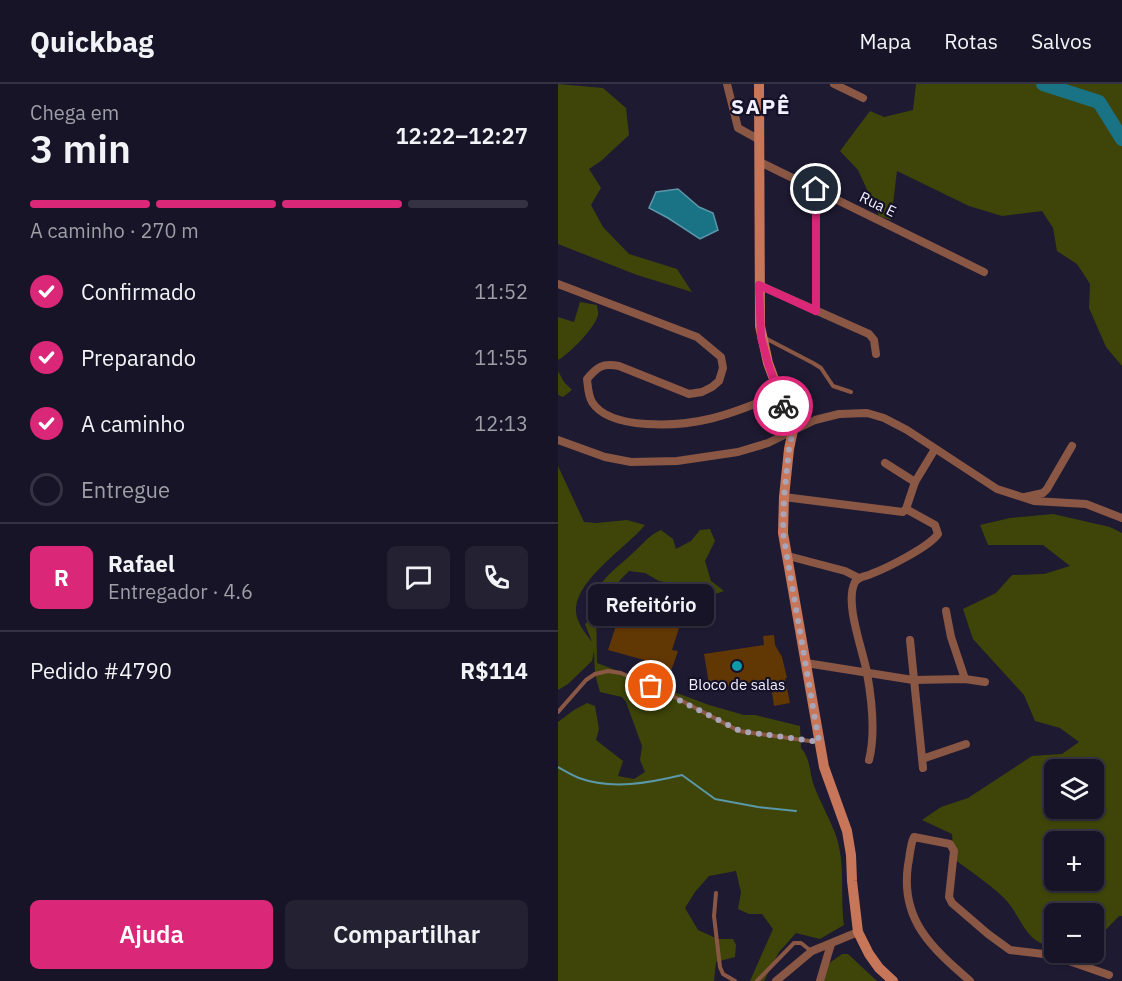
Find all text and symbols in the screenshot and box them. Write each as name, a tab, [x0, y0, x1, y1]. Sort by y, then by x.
text: Quickbag	[30, 23, 154, 60]
text: Mapa	[860, 27, 911, 55]
text: Rotas	[944, 27, 998, 55]
text: Salvos	[1031, 27, 1092, 55]
district label: SAPÊ	[731, 92, 791, 120]
text: Chega em	[30, 99, 119, 126]
text: 12:22–12:27	[395, 121, 528, 150]
text: 3 min	[30, 123, 131, 174]
pin	[790, 163, 841, 214]
icon: home	[799, 172, 832, 205]
street label: Rua E	[857, 187, 899, 221]
text: A caminho · 270 m	[30, 217, 199, 244]
icon: check	[30, 275, 63, 308]
text: Confirmado	[81, 277, 196, 306]
text: 11:52	[474, 278, 528, 305]
icon: check	[30, 341, 63, 374]
text: Preparando	[81, 343, 196, 372]
text: 11:55	[474, 344, 528, 371]
courier	[753, 376, 813, 436]
icon: bike	[767, 390, 800, 423]
icon: check	[30, 407, 63, 440]
text: A caminho	[81, 409, 185, 438]
text: 12:13	[474, 410, 528, 437]
text: Entregue	[81, 475, 170, 504]
button: chat	[387, 546, 450, 609]
button: phone	[465, 546, 528, 609]
text: Rafael	[108, 549, 175, 578]
text: R	[54, 563, 69, 592]
text: Entregador · 4.6	[108, 578, 253, 605]
callout: Refeitório	[588, 584, 714, 626]
text: Refeitório	[606, 591, 697, 618]
text: Pedido #4790	[30, 656, 172, 685]
text: R$114	[460, 656, 528, 685]
marker: Bloco de salas	[730, 659, 744, 673]
pin	[625, 660, 676, 711]
icon: bag	[634, 669, 667, 702]
place label: Bloco de salas	[689, 675, 785, 694]
map controls	[1044, 759, 1104, 963]
button: layers	[1044, 759, 1104, 819]
button: +	[1044, 831, 1104, 891]
button: Ajuda	[30, 900, 273, 969]
button: Compartilhar	[285, 900, 528, 969]
button: −	[1044, 903, 1104, 963]

